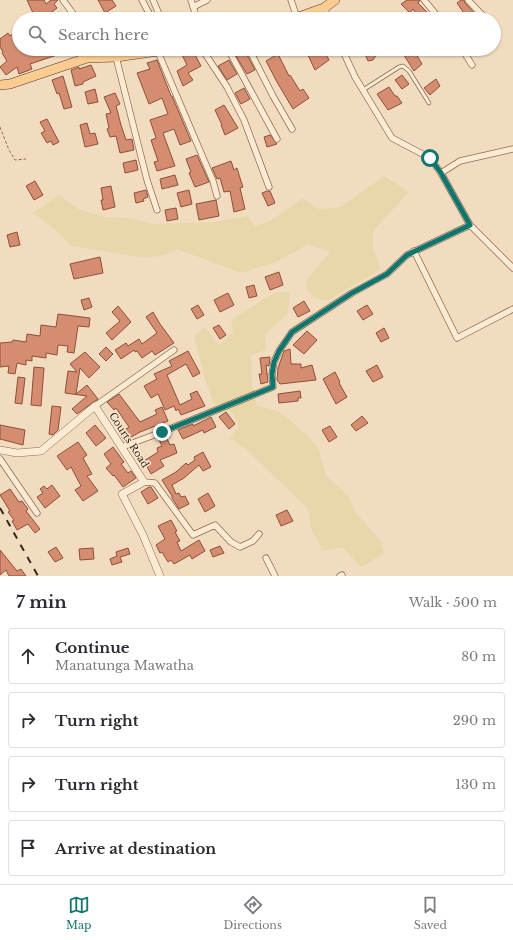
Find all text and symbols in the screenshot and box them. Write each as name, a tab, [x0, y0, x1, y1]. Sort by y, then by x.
search box	[12, 12, 501, 56]
icon: search	[26, 23, 48, 45]
text: Search here	[58, 25, 149, 44]
route start	[421, 149, 439, 167]
street label: Courts Road	[106, 410, 152, 471]
route end	[153, 423, 171, 441]
text: 7 min	[16, 592, 67, 613]
text: Walk · 500 m	[409, 594, 497, 611]
text: Continue	[55, 638, 130, 657]
icon: ahead	[17, 645, 39, 667]
text: 80 m	[461, 648, 496, 665]
text: Manatunga Mawatha	[55, 657, 194, 674]
icon: right	[17, 709, 39, 731]
text: Turn right	[55, 711, 138, 730]
text: 290 m	[453, 712, 496, 729]
icon: right	[17, 773, 39, 795]
text: Turn right	[55, 775, 138, 794]
text: 130 m	[455, 776, 496, 793]
icon: arrive	[17, 837, 39, 859]
text: Arrive at destination	[55, 839, 216, 858]
tab: Map	[66, 894, 92, 932]
tab: Directions	[223, 894, 282, 932]
tab: Saved	[414, 894, 447, 932]

